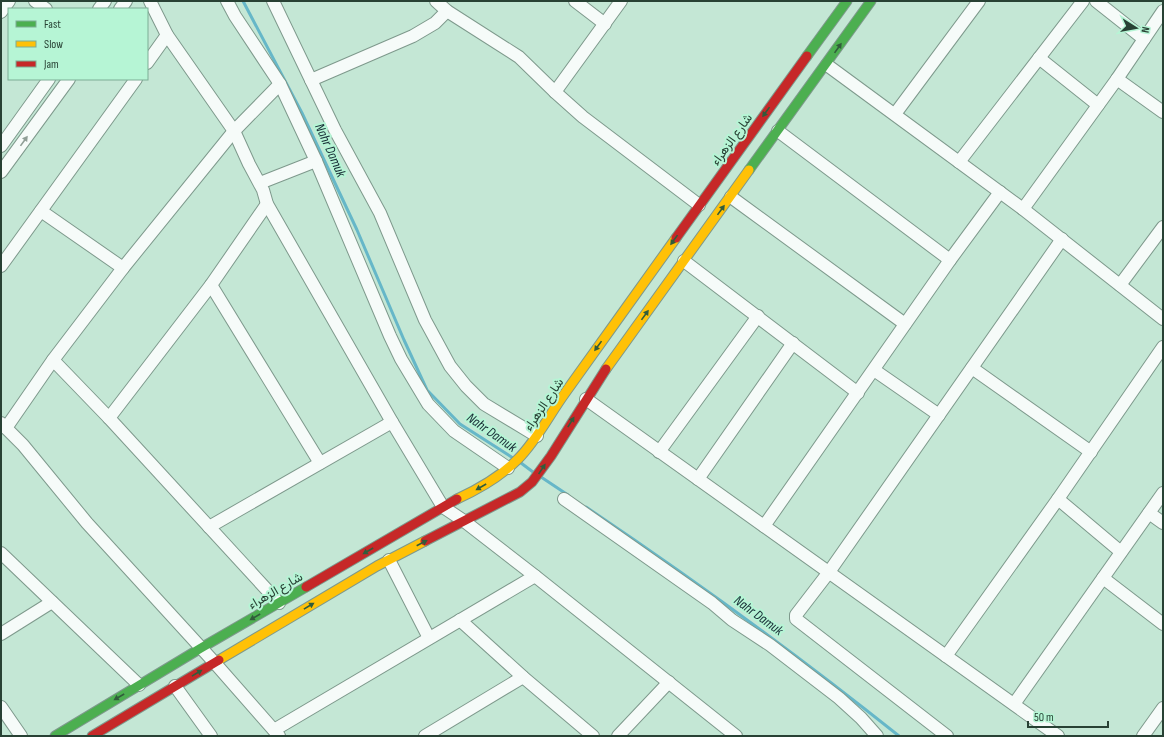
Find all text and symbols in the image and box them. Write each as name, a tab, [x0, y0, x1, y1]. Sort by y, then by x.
legend	[8, 8, 148, 80]
north arrow	[1116, 8, 1156, 48]
text: Fast	[44, 17, 61, 32]
text: N	[1138, 26, 1152, 34]
text: Slow	[44, 37, 63, 52]
one-way arrow	[834, 43, 842, 53]
text: Jam	[43, 57, 59, 72]
one-way arrow	[763, 107, 771, 117]
street label: شارع الزهراء	[708, 110, 757, 169]
water label: Nahr Damuk	[311, 121, 350, 180]
one-way arrow	[20, 135, 28, 146]
one-way arrow	[717, 205, 725, 215]
one-way arrow	[670, 235, 678, 246]
one-way arrow	[641, 310, 649, 321]
one-way arrow	[594, 341, 602, 351]
street label: شارع الزهراء	[520, 375, 568, 435]
water label: Nahr Damuk	[464, 409, 521, 456]
one-way arrow	[567, 417, 575, 427]
one-way arrow	[538, 463, 545, 475]
one-way arrow	[475, 484, 487, 491]
one-way arrow	[417, 539, 428, 546]
one-way arrow	[362, 548, 374, 555]
street label: شارع الزهراء	[245, 569, 306, 614]
water label: Nahr Damuk	[731, 592, 787, 639]
one-way arrow	[303, 603, 315, 610]
one-way arrow	[249, 613, 261, 620]
one-way arrow	[191, 669, 203, 676]
one-way arrow	[113, 693, 125, 700]
scale bar	[1028, 703, 1108, 729]
text: 50 m	[1034, 710, 1054, 725]

